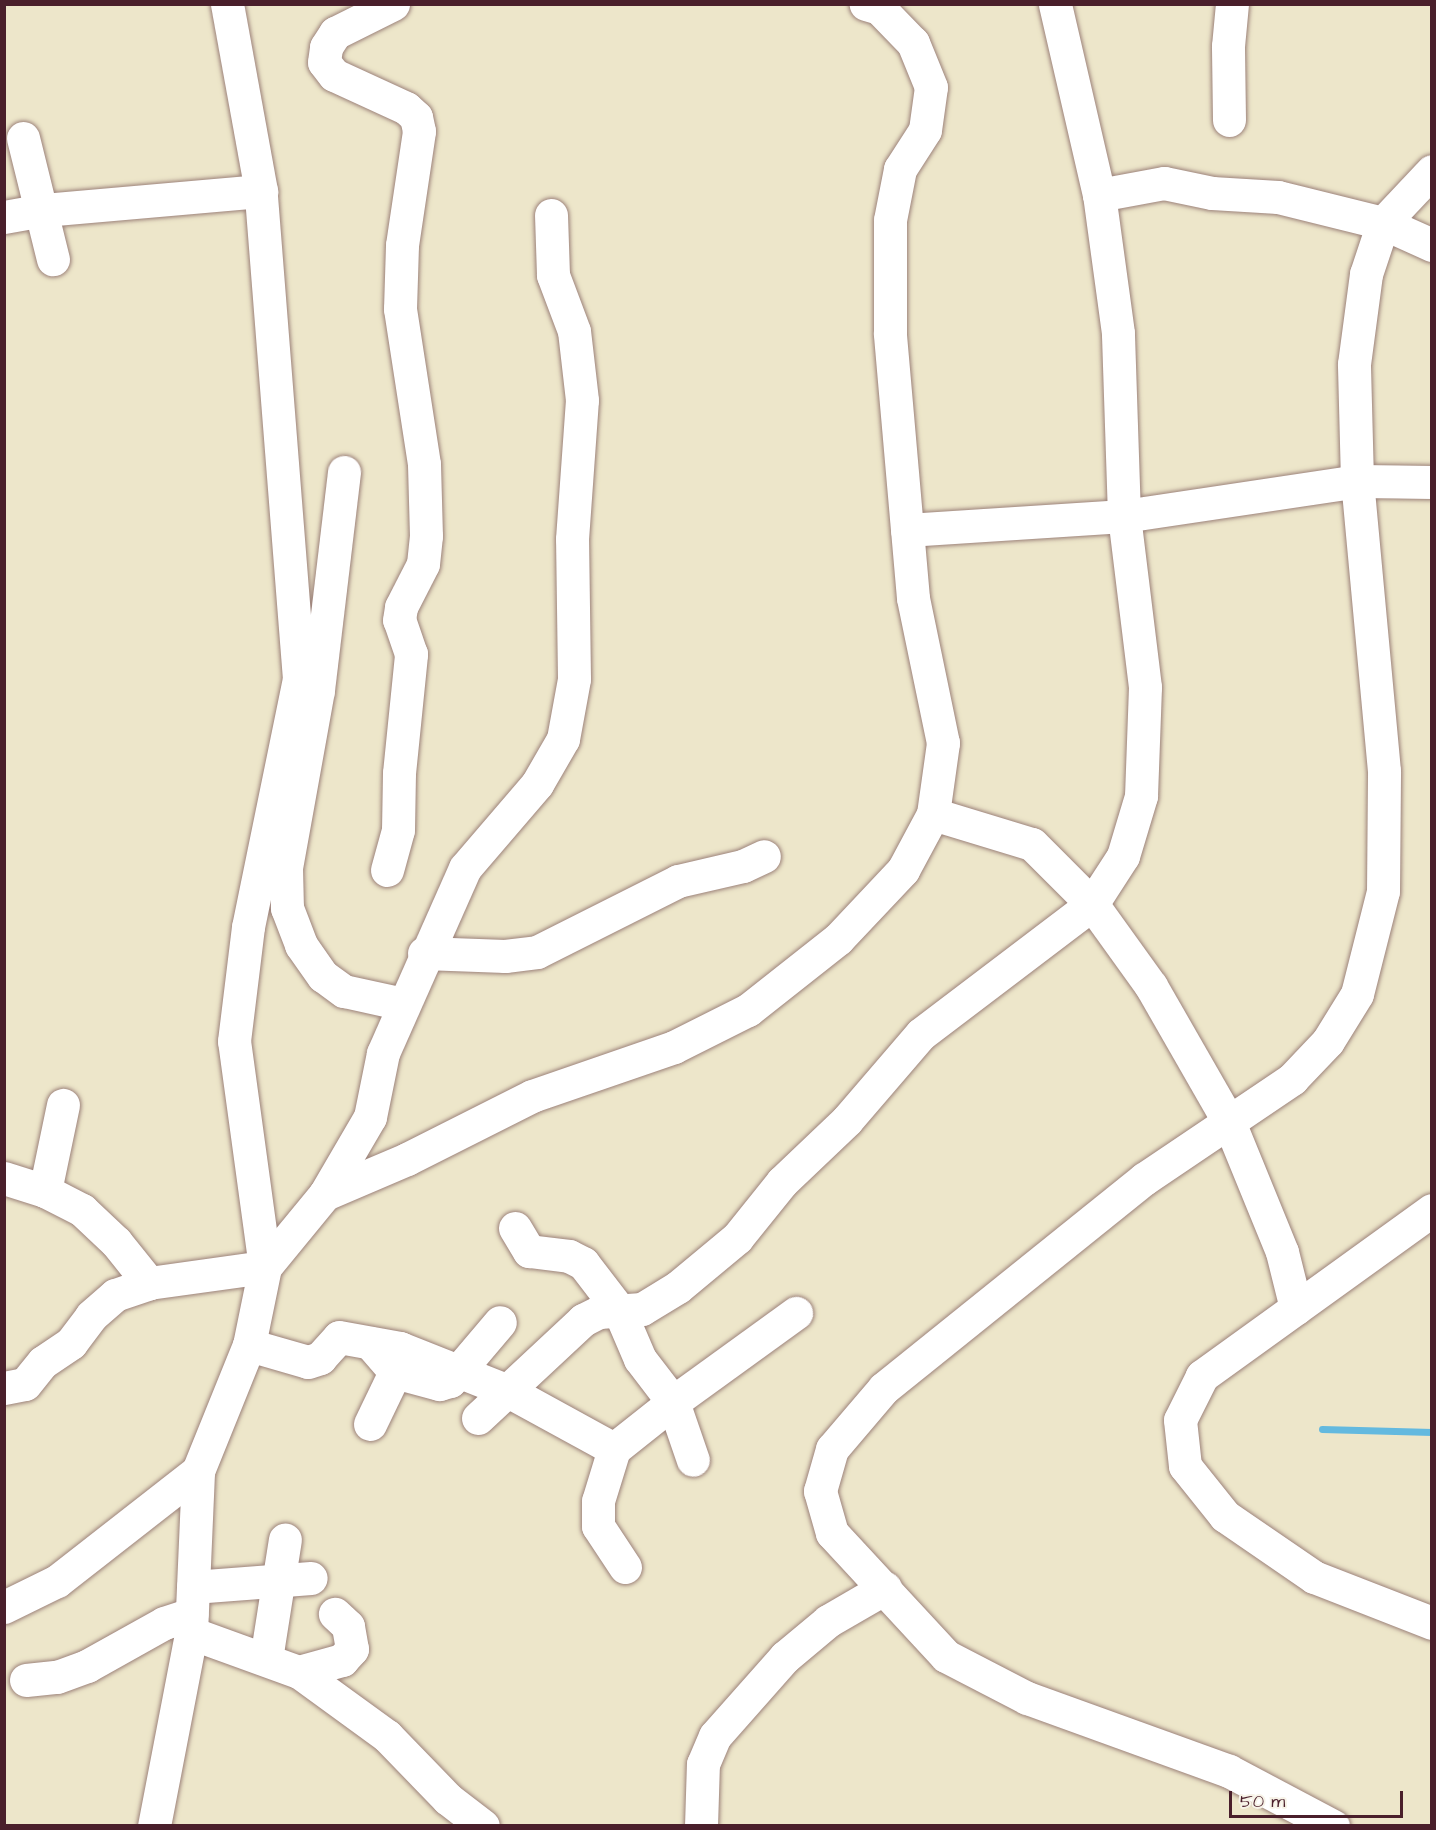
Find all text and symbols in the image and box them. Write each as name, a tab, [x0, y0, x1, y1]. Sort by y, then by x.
scale bar	[1232, 1779, 1406, 1817]
text: 50 m	[1240, 1789, 1285, 1814]

